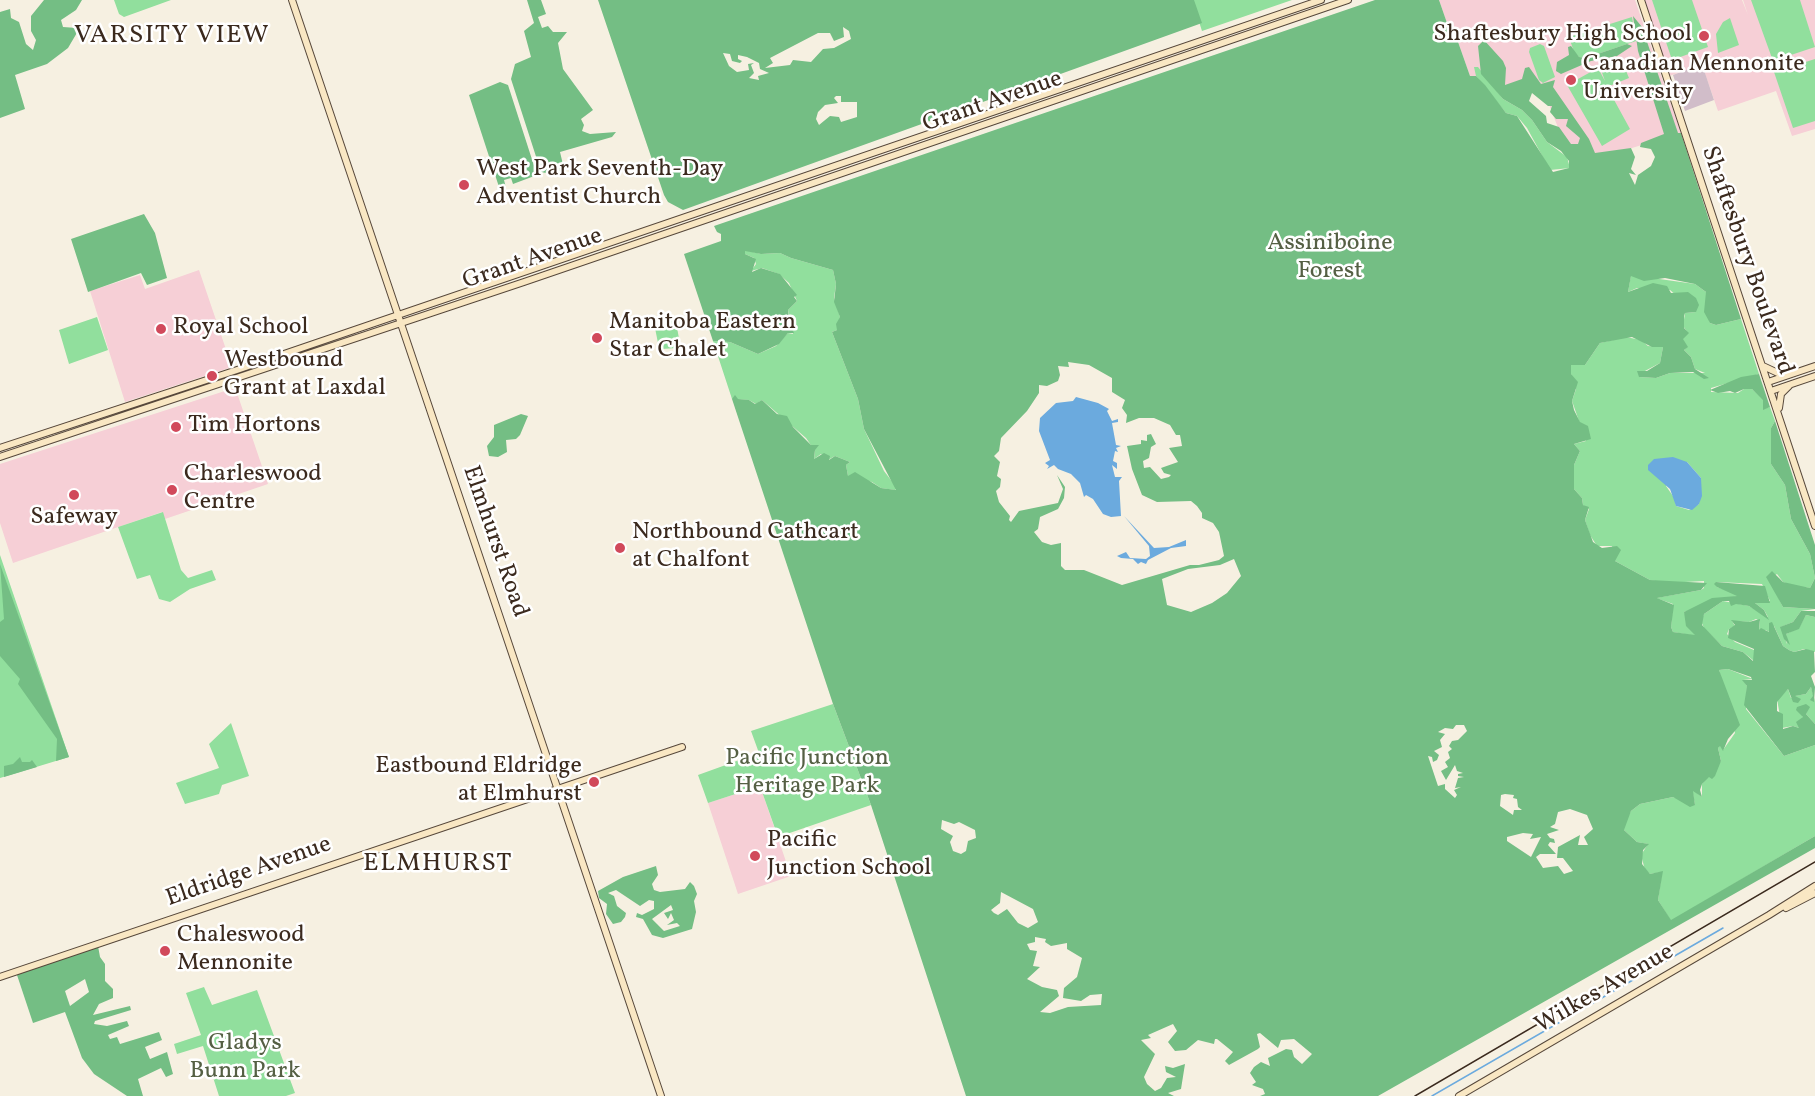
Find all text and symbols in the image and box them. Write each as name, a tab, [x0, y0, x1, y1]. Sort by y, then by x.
district label: VARSITY VIEW	[74, 21, 270, 53]
place label: Shaftesbury High School	[1433, 22, 1692, 50]
marker: Shaftesbury High School	[1697, 29, 1711, 43]
place label: Canadian Mennonite University	[1583, 52, 1805, 108]
street label: Grant Avenue	[919, 66, 1067, 140]
marker: Canadian Mennonite University	[1564, 73, 1578, 87]
street label: Shaftesbury Boulevard	[1693, 143, 1799, 379]
place label: West Park Seventh-Day Adventist Church	[476, 157, 723, 213]
marker: West Park Seventh-Day Adventist Church	[457, 178, 471, 192]
street label: Grant Avenue	[459, 223, 607, 297]
park label: Assiniboine Forest	[1267, 231, 1393, 287]
place label: Manitoba Eastern Star Chalet	[609, 310, 796, 366]
place label: Royal School	[173, 315, 309, 343]
marker: Royal School	[154, 322, 168, 336]
marker: Manitoba Eastern Star Chalet	[590, 331, 604, 345]
place label: Westbound Grant at Laxdal	[224, 348, 386, 404]
marker: Westbound Grant at Laxdal	[205, 369, 219, 383]
place label: Tim Hortons	[188, 413, 321, 441]
marker: Tim Hortons	[169, 420, 183, 434]
place label: Charleswood Centre	[184, 462, 322, 518]
street label: Elmhurst Road	[455, 462, 533, 622]
marker: Charleswood Centre	[165, 483, 179, 497]
marker: Safeway	[67, 488, 81, 502]
place label: Safeway	[30, 505, 118, 533]
place label: Northbound Cathcart at Chalfont	[632, 520, 859, 576]
marker: Northbound Cathcart at Chalfont	[613, 541, 627, 555]
park label: Pacific Junction Heritage Park	[725, 746, 889, 802]
place label: Eastbound Eldridge at Elmhurst	[375, 754, 582, 810]
marker: Eastbound Eldridge at Elmhurst	[587, 775, 601, 789]
place label: Pacific Junction School	[767, 828, 931, 884]
street label: Eldridge Avenue	[163, 831, 335, 915]
district label: ELMHURST	[363, 849, 513, 881]
marker: Pacific Junction School	[748, 849, 762, 863]
place label: Chaleswood Mennonite	[177, 923, 305, 979]
street label: Wilkes Avenue	[1530, 939, 1680, 1041]
marker: Chaleswood Mennonite	[158, 944, 172, 958]
park label: Gladys Bunn Park	[190, 1031, 300, 1087]

